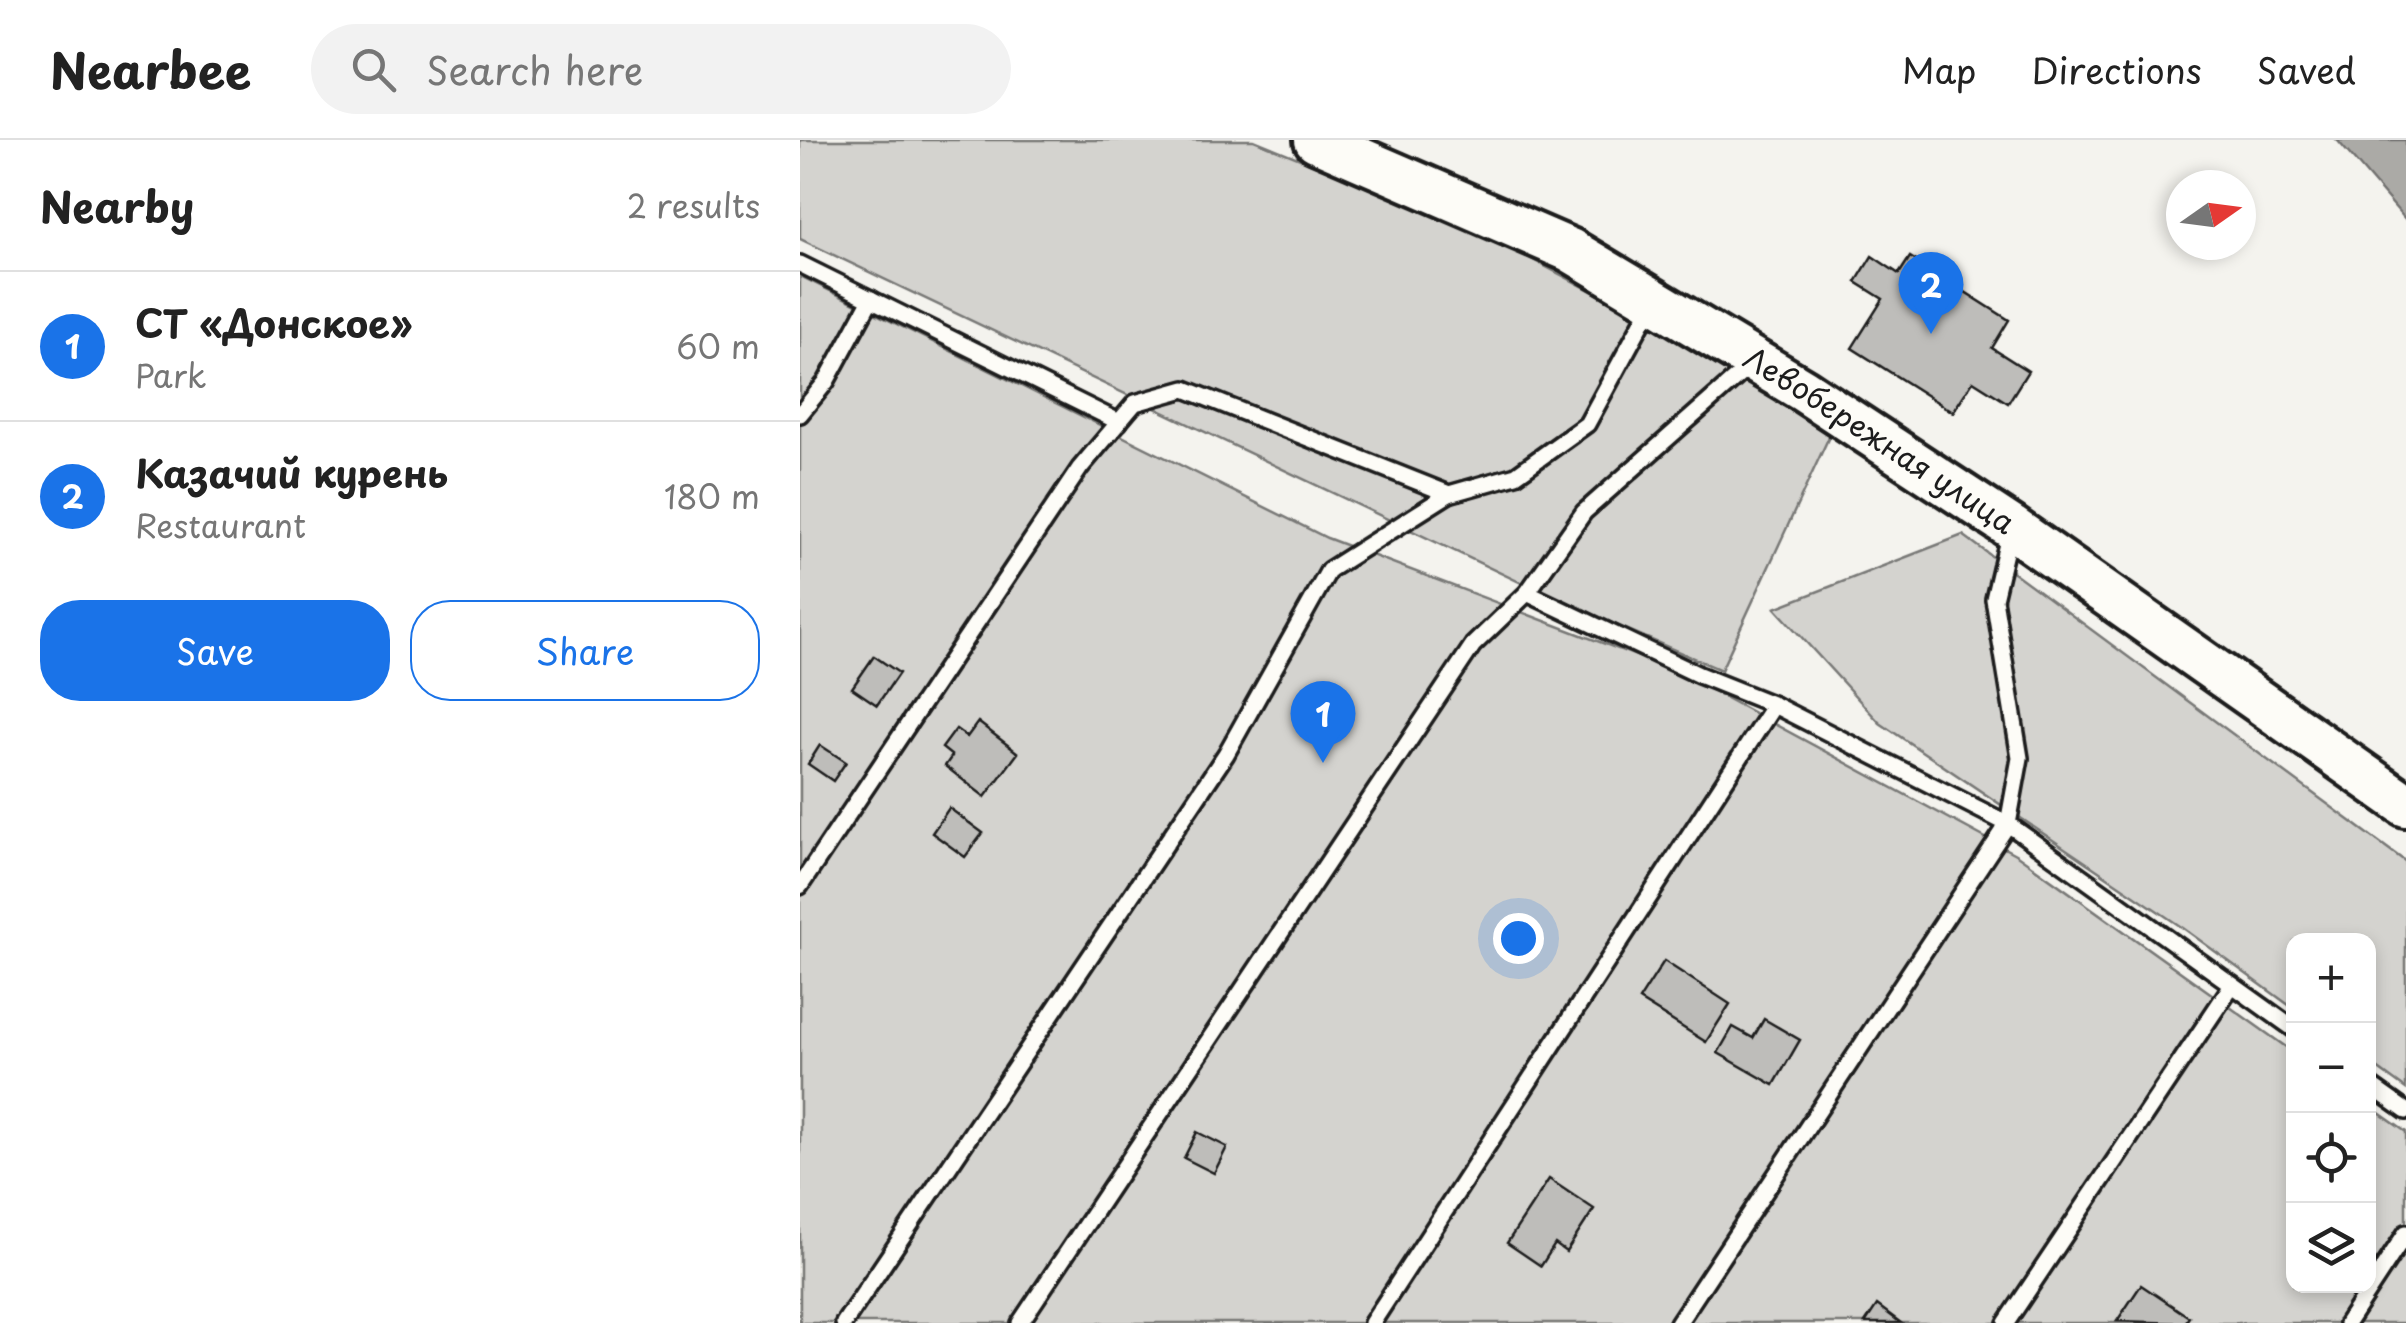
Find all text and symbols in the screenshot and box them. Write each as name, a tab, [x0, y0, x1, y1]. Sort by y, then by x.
search box	[311, 24, 1011, 114]
text: Nearbee	[50, 33, 251, 105]
text: Search here	[426, 41, 643, 98]
icon: search	[346, 42, 401, 97]
text: Map	[1902, 43, 1976, 96]
text: Directions	[2031, 43, 2202, 96]
text: Saved	[2257, 43, 2356, 96]
north arrow	[2166, 170, 2256, 260]
text: Nearby	[40, 174, 194, 237]
text: 2 results	[627, 181, 760, 229]
pin: 2	[1898, 251, 1964, 334]
text: СТ «Донское»	[135, 294, 412, 351]
text: 1	[65, 322, 80, 370]
text: 60 m	[676, 322, 760, 370]
street label: Левобережная улица	[1736, 334, 2025, 544]
text: Park	[135, 351, 207, 399]
text: Казачий курень	[135, 444, 448, 501]
text: 2	[61, 472, 84, 520]
text: 180 m	[664, 472, 760, 520]
text: Restaurant	[135, 501, 306, 549]
button: Save	[40, 600, 390, 701]
button: Share	[410, 600, 760, 701]
pin: 1	[1290, 680, 1356, 763]
your location	[1493, 913, 1544, 964]
map controls	[2286, 933, 2376, 1293]
button: +	[2286, 933, 2376, 1023]
button: −	[2286, 1023, 2376, 1113]
button: locate	[2286, 1113, 2376, 1203]
button: layers	[2286, 1203, 2376, 1293]

